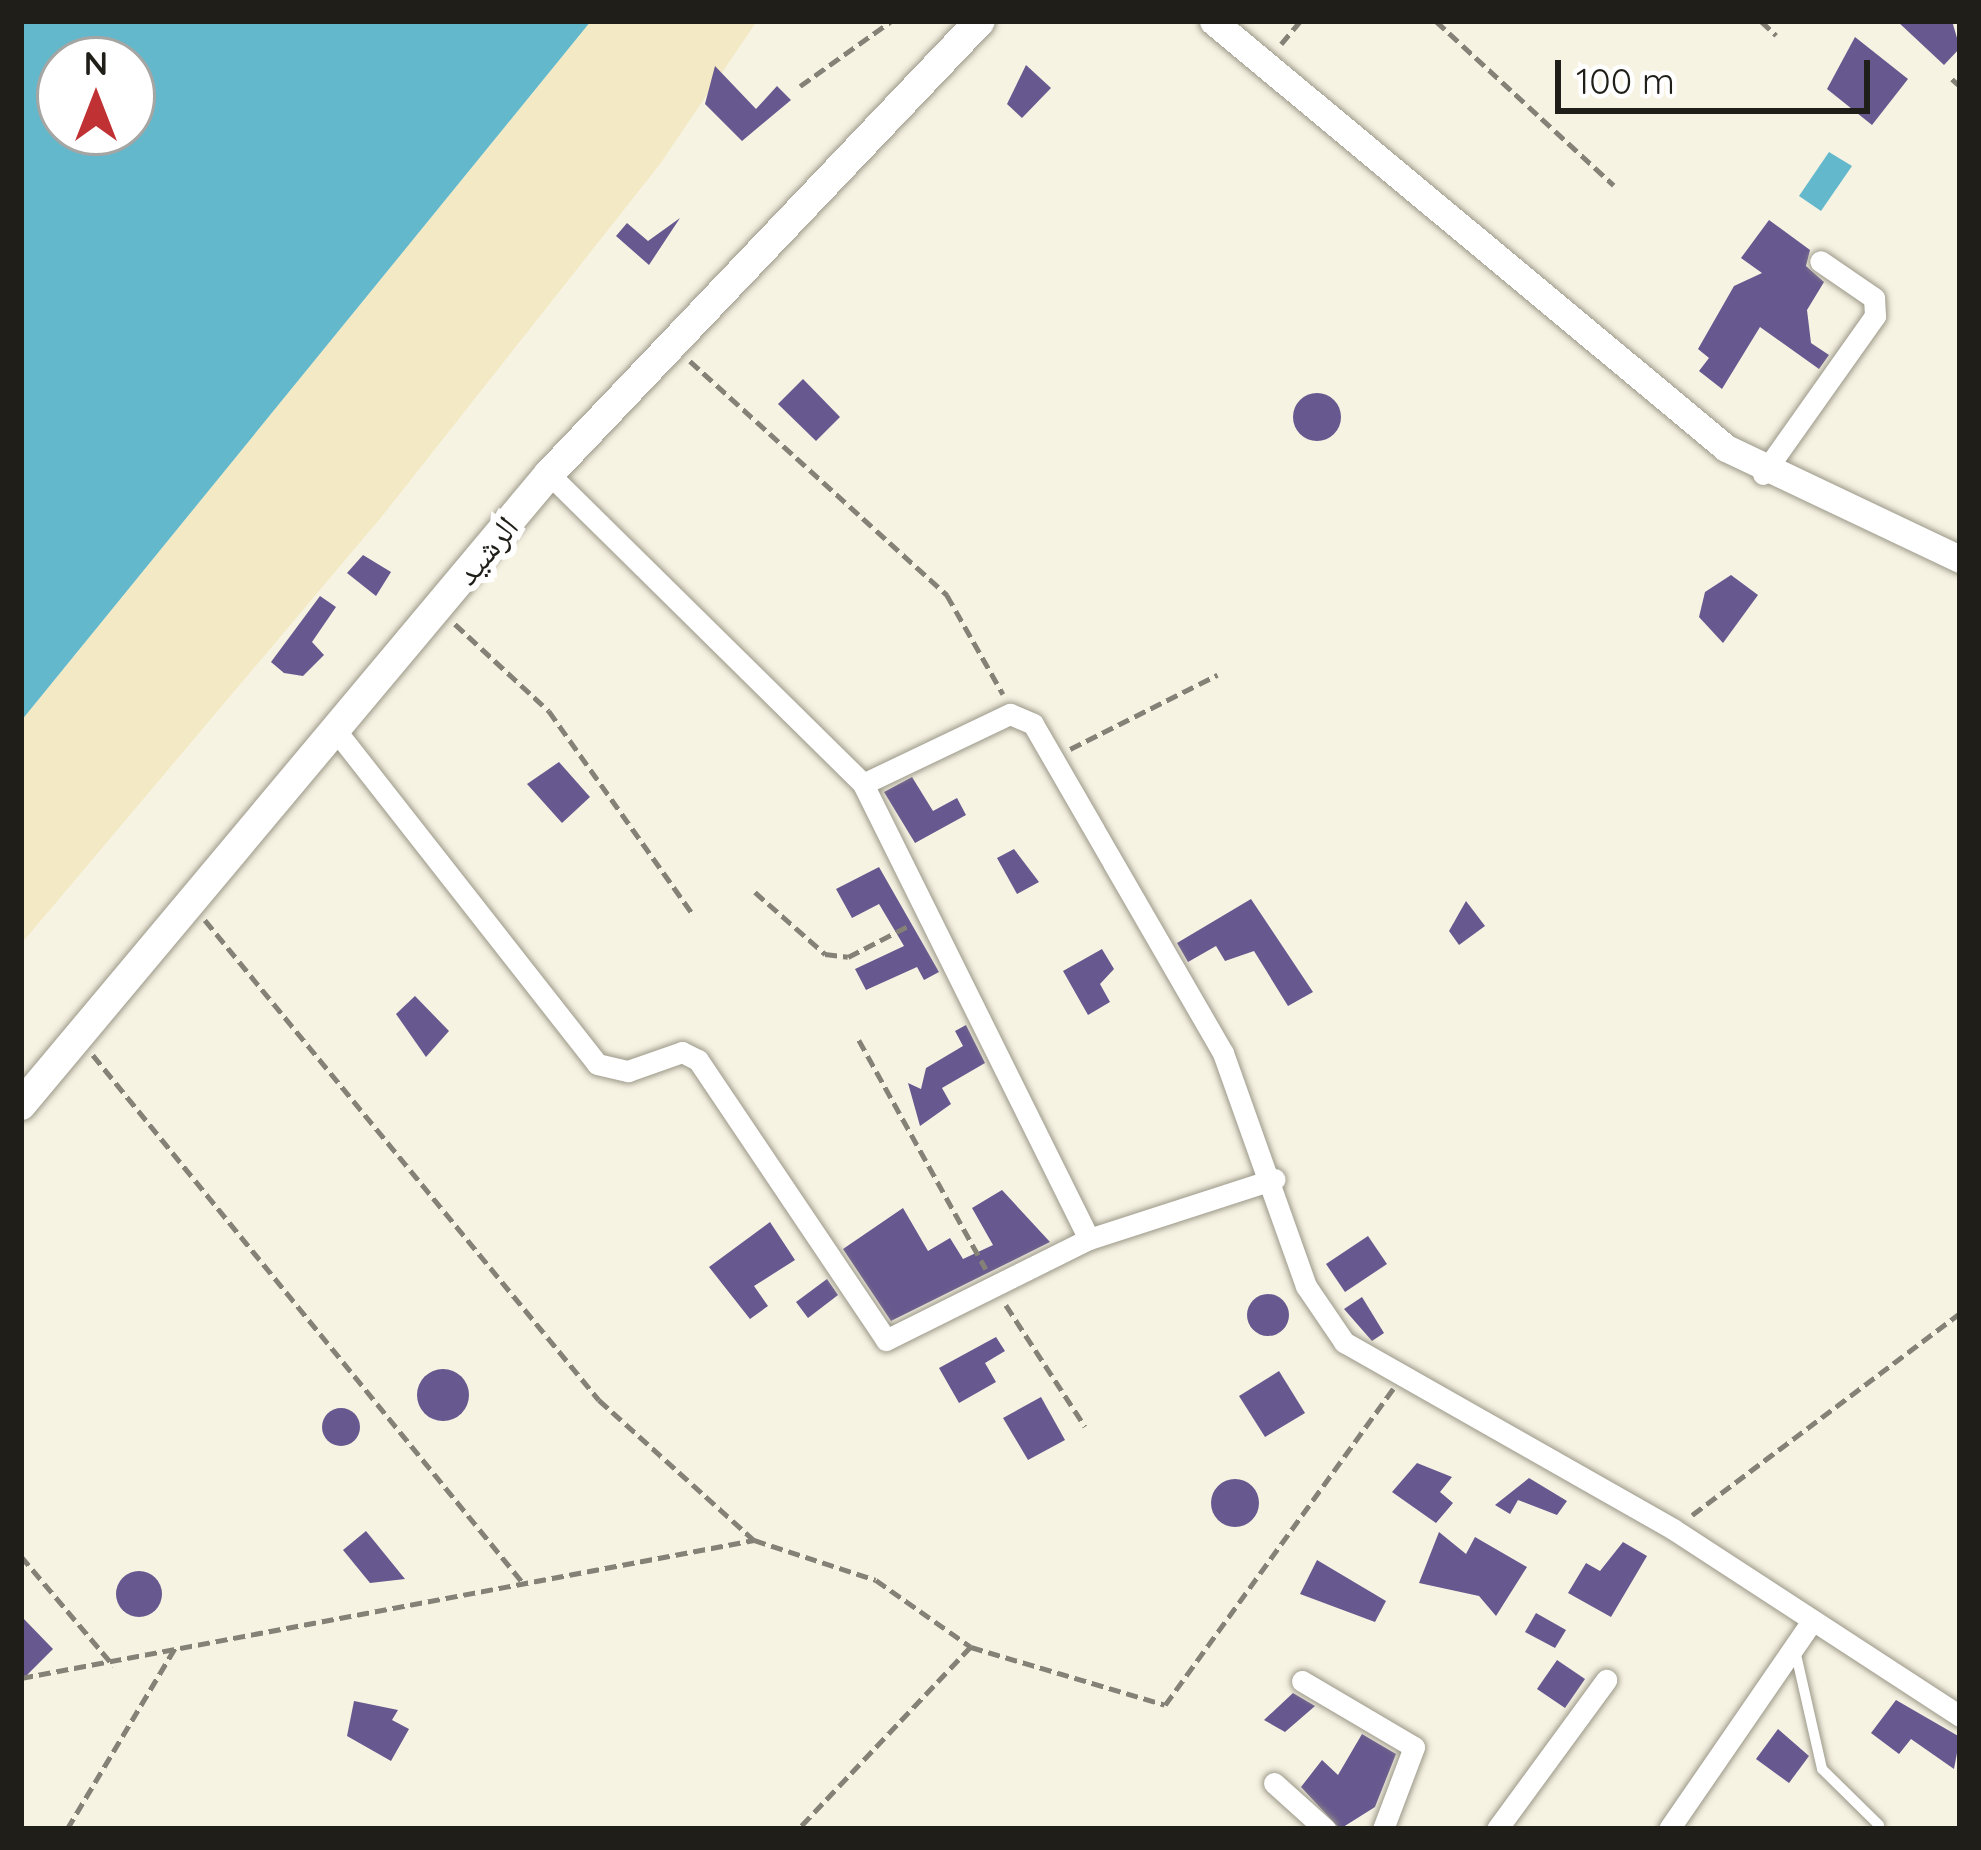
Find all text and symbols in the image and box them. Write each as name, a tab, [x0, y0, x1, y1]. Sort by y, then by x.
north arrow	[36, 36, 156, 156]
scale bar	[1561, 36, 1876, 110]
text: N	[84, 42, 108, 83]
text: 100 m	[1576, 58, 1675, 103]
street label: الرشيد	[446, 508, 526, 592]

